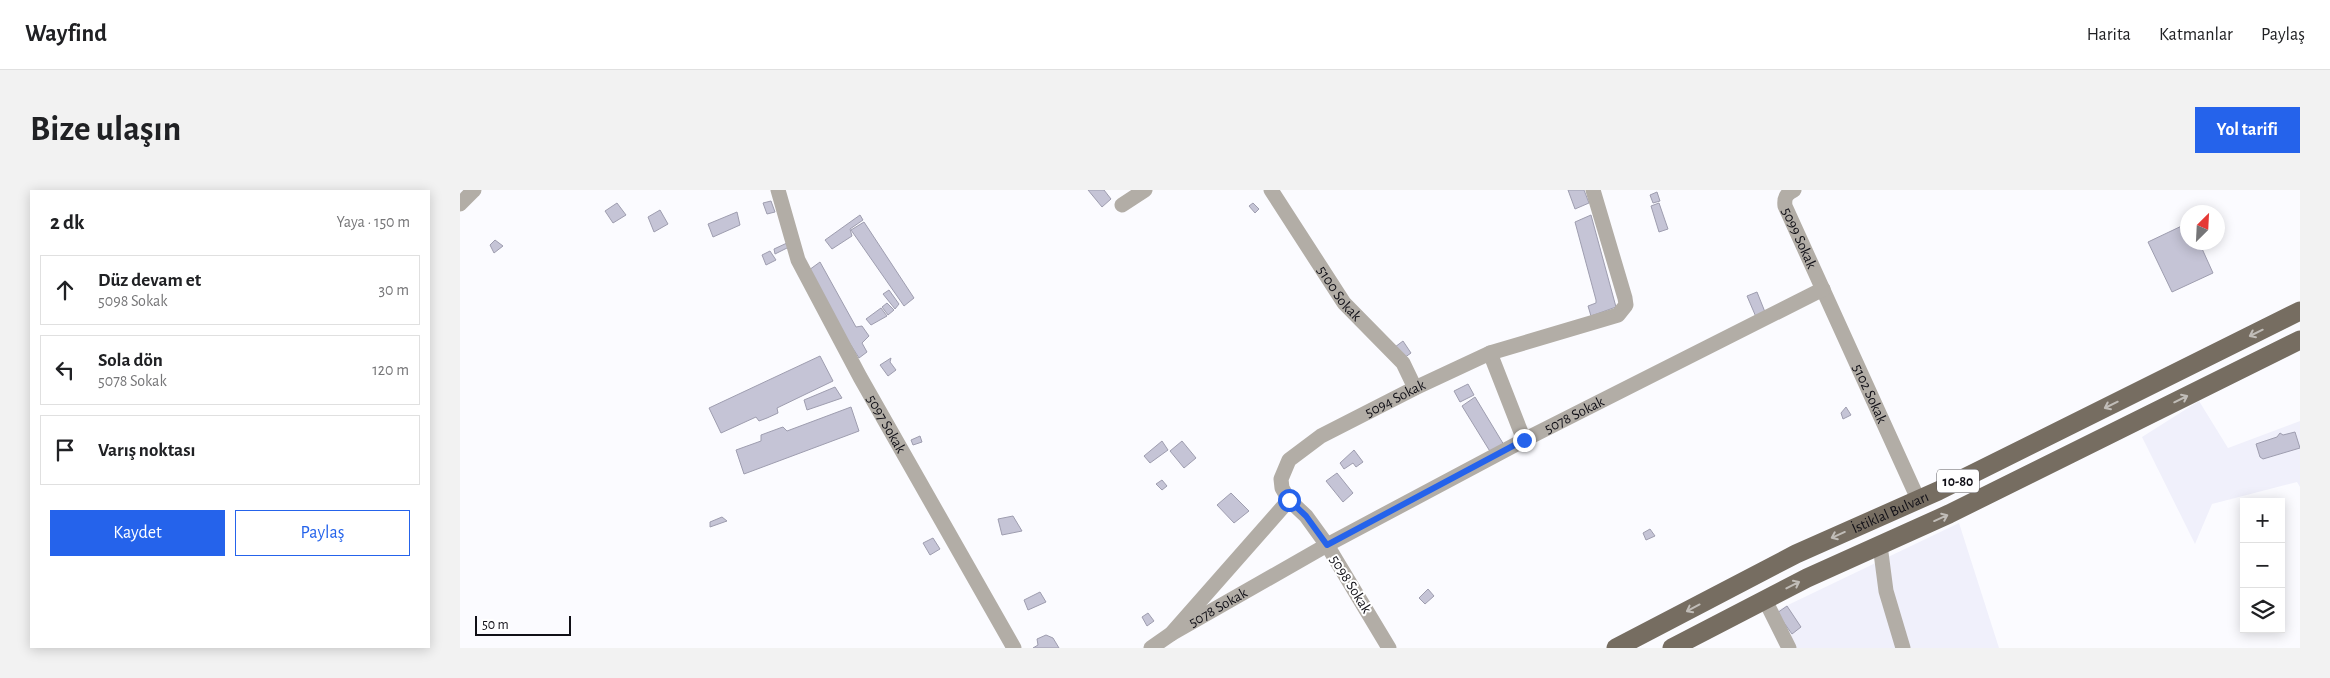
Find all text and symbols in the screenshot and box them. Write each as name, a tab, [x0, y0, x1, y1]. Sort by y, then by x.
text: Wayfind	[25, 22, 107, 46]
text: Harita	[2087, 26, 2131, 44]
text: Katmanlar	[2159, 26, 2233, 44]
text: Paylaş	[2261, 26, 2305, 44]
button: Yol tarifi	[2195, 107, 2300, 153]
text: Bize ulaşın	[30, 112, 181, 147]
street label: 5099 Sokak	[1779, 205, 1819, 271]
north arrow	[2180, 205, 2225, 250]
text: 2 dk	[50, 212, 85, 233]
text: Yaya · 150 m	[336, 214, 410, 230]
street label: 5100 Sokak	[1314, 263, 1364, 324]
text: Düz devam et	[98, 271, 201, 290]
icon: ahead	[51, 276, 79, 304]
text: 30 m	[379, 282, 409, 298]
text: 5098 Sokak	[98, 293, 168, 309]
one-way arrow	[2249, 329, 2264, 338]
text: Sola dön	[98, 351, 163, 370]
icon: left	[51, 356, 79, 384]
text: 120 m	[372, 362, 409, 378]
street label: 5102 Sokak	[1850, 362, 1890, 426]
text: 5078 Sokak	[98, 373, 167, 389]
street label: 5094 Sokak	[1363, 377, 1428, 420]
street label: 5097 Sokak	[864, 392, 909, 456]
street label: 5078 Sokak	[1542, 394, 1607, 436]
one-way arrow	[2173, 394, 2188, 404]
one-way arrow	[2104, 401, 2119, 410]
route end	[1513, 429, 1536, 452]
icon: arrive	[51, 436, 79, 464]
text: Varış noktası	[98, 441, 196, 460]
road number: 10-80	[1937, 470, 1979, 492]
route start	[1278, 489, 1301, 512]
street label: İstiklal Bulvarı	[1849, 489, 1931, 536]
map controls	[2240, 498, 2285, 633]
button: +	[2240, 498, 2285, 543]
button: Kaydet	[50, 510, 225, 556]
button: Paylaş	[235, 510, 410, 556]
one-way arrow	[1933, 513, 1948, 522]
one-way arrow	[1831, 531, 1846, 541]
button: −	[2240, 543, 2285, 588]
street label: 5098 Sokak	[1327, 553, 1374, 616]
one-way arrow	[1786, 580, 1801, 590]
street label: 5078 Sokak	[1186, 585, 1250, 630]
button: layers	[2240, 588, 2285, 633]
one-way arrow	[1685, 603, 1700, 613]
scale bar	[475, 613, 571, 636]
text: 50 m	[482, 618, 509, 632]

